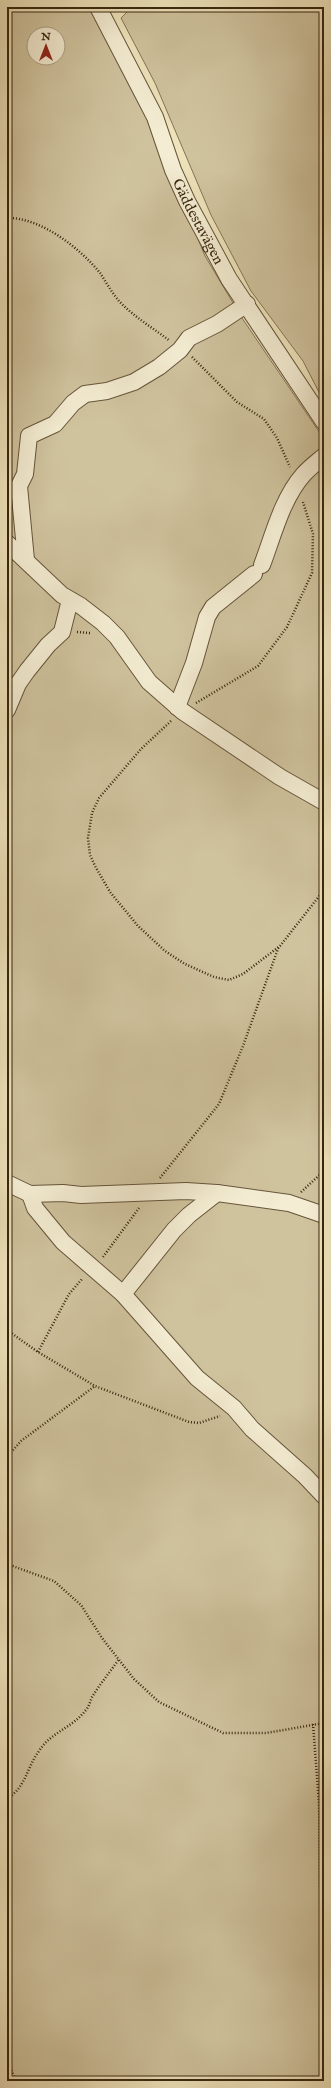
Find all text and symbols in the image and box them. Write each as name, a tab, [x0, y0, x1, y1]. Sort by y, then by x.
north arrow	[26, 26, 66, 66]
text: N	[40, 30, 51, 44]
street label: Gäddestavägen	[168, 175, 228, 268]

